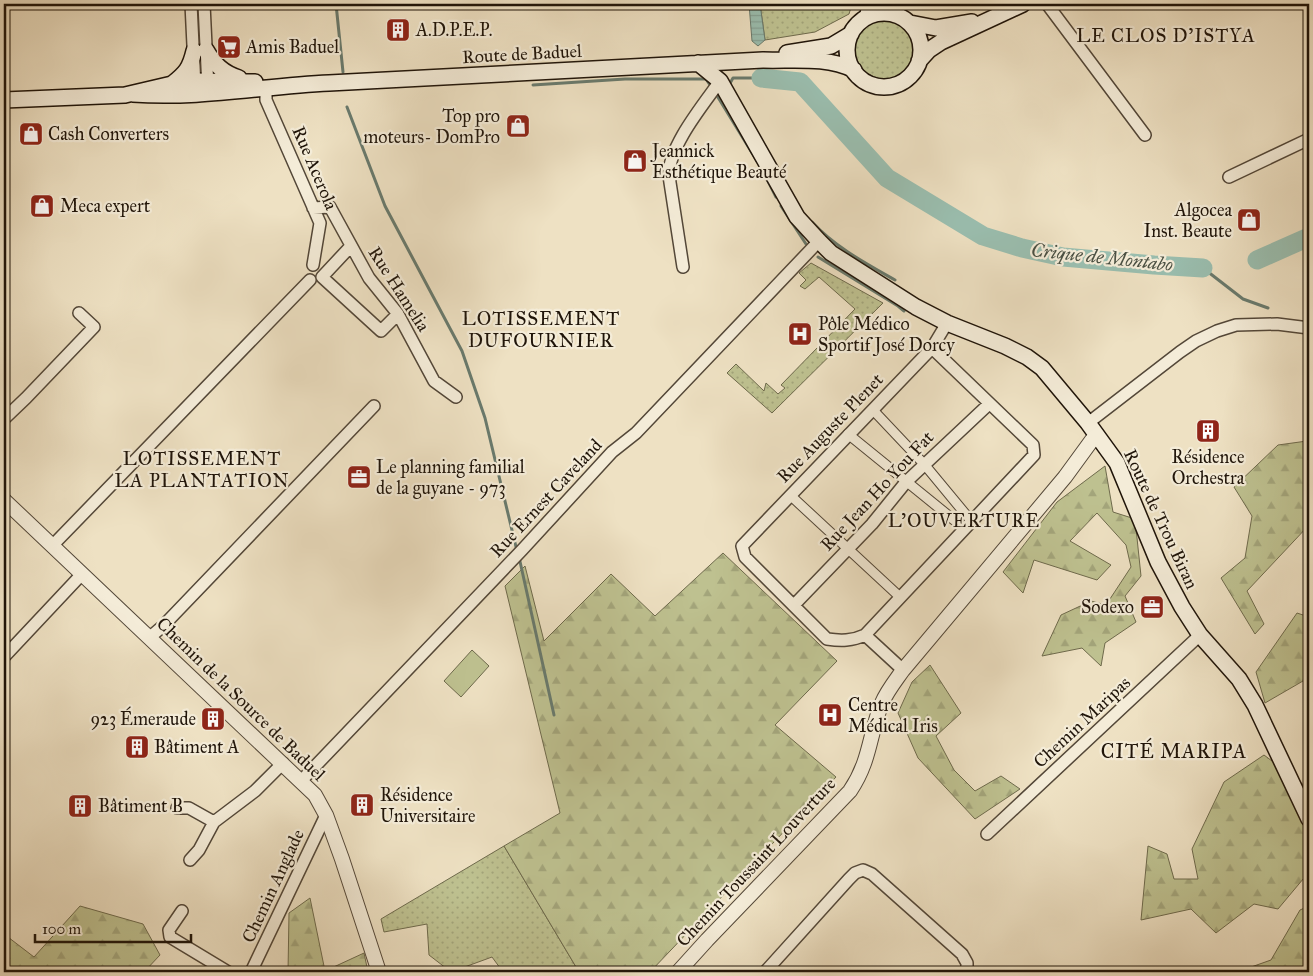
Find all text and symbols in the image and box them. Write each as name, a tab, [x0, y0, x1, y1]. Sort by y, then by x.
building icon: A.D.P.E.P.	[385, 17, 411, 43]
place label: A.D.P.E.P.	[415, 19, 492, 41]
district label: LE CLOS D'ISTYA	[1076, 24, 1256, 47]
supermarket icon: Amis Baduel	[216, 34, 242, 60]
place label: Amis Baduel	[245, 36, 339, 58]
street label: Route de Baduel	[462, 40, 583, 68]
place label: Top pro moteurs- DomPro	[363, 105, 500, 148]
shop icon: Top pro moteurs- DomPro	[505, 113, 531, 139]
shop icon: Cash Converters	[18, 121, 44, 147]
place label: Cash Converters	[48, 123, 169, 145]
street label: Rue Acerola	[288, 123, 343, 214]
place label: Jeannick Esthétique Beauté	[650, 140, 787, 184]
shop icon: Jeannick Esthétique Beauté	[622, 148, 648, 174]
shop icon: Meca expert	[29, 193, 55, 219]
place label: Meca expert	[60, 195, 151, 217]
place label: Algocea Inst. Beaute	[1144, 199, 1232, 242]
shop icon: Algocea Inst. Beaute	[1236, 207, 1262, 233]
water label: Crique de Montabo	[1030, 238, 1174, 276]
street label: Rue Hamelia	[363, 242, 435, 336]
district label: LOTISSEMENT DUFOURNIER	[462, 307, 620, 352]
place label: Pôle Médico Sportif José Dorcy	[818, 313, 955, 357]
hospital icon: Pôle Médico Sportif José Dorcy	[787, 321, 813, 347]
street label: Rue Auguste Plenet	[772, 368, 889, 488]
building icon: Résidence Orchestra	[1195, 418, 1221, 444]
street label: Rue Jean Ho You Fat	[816, 426, 939, 556]
street label: Rue Ernest Caveland	[485, 434, 607, 562]
street label: Route de Trou Biran	[1119, 446, 1203, 593]
place label: Résidence Orchestra	[1172, 446, 1245, 489]
district label: LOTISSEMENT LA PLANTATION	[114, 447, 290, 492]
place label: Le planning familial de la guyane - 973	[376, 456, 525, 500]
office icon: Le planning familial de la guyane - 973	[346, 464, 372, 490]
district label: L'OUVERTURE	[888, 509, 1040, 532]
office icon: Sodexo	[1139, 594, 1165, 620]
place label: Sodexo	[1081, 596, 1134, 618]
street label: Chemin de la Source de Baduel	[152, 613, 330, 785]
street label: Chemin Maripas	[1029, 672, 1135, 772]
place label: Centre Médical Iris	[848, 694, 938, 737]
hospital icon: Centre Médical Iris	[817, 702, 843, 728]
place label: 923 Émeraude	[90, 706, 196, 730]
building icon: 923 Émeraude	[200, 706, 226, 732]
building icon: Bâtiment A	[124, 734, 150, 760]
place label: Bâtiment A	[154, 736, 239, 758]
district label: CITÉ MARIPA	[1101, 737, 1247, 763]
street label: Chemin Toussaint Louverture	[672, 773, 840, 951]
place label: Résidence Universitaire	[380, 784, 475, 827]
building icon: Résidence Universitaire	[349, 792, 375, 818]
building icon: Bâtiment B	[67, 793, 93, 819]
place label: Bâtiment B	[98, 795, 183, 817]
street label: Chemin Anglade	[237, 826, 310, 947]
scale bar	[35, 911, 191, 943]
text: 100 m	[42, 920, 82, 938]

